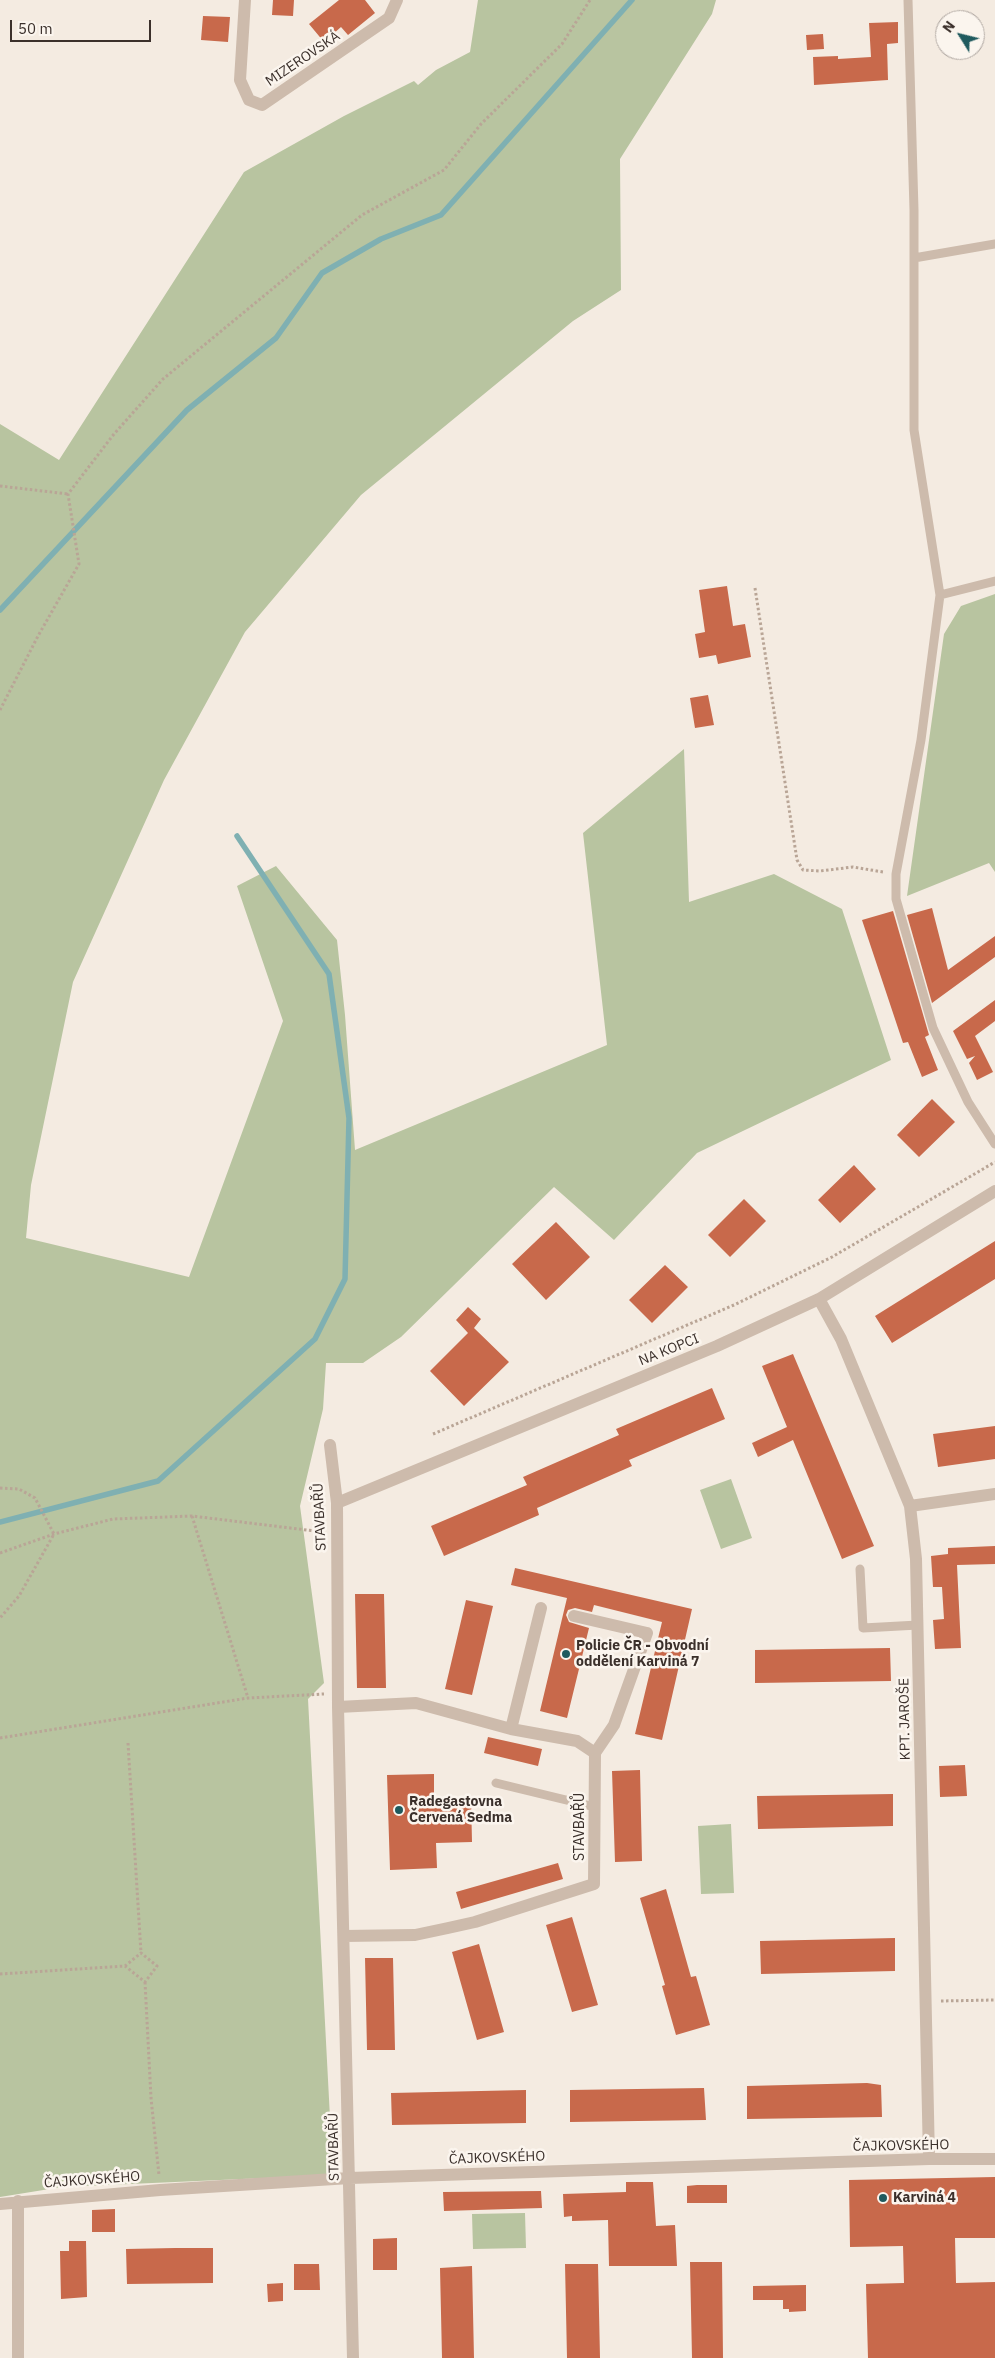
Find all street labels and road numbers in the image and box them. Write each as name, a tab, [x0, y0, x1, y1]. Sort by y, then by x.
street label: MIZEROVSKÁ	[263, 28, 343, 90]
street label: NA KOPCI	[636, 1330, 702, 1370]
street label: STAVBAŘŮ	[310, 1482, 330, 1552]
street label: KPT. JAROŠE	[896, 1678, 914, 1760]
street label: STAVBAŘŮ	[572, 1793, 588, 1861]
street label: STAVBAŘŮ	[325, 2113, 343, 2181]
street label: ČAJKOVSKÉHO	[853, 2137, 949, 2155]
street label: ČAJKOVSKÉHO	[448, 2148, 546, 2168]
street label: ČAJKOVSKÉHO	[43, 2168, 141, 2192]

